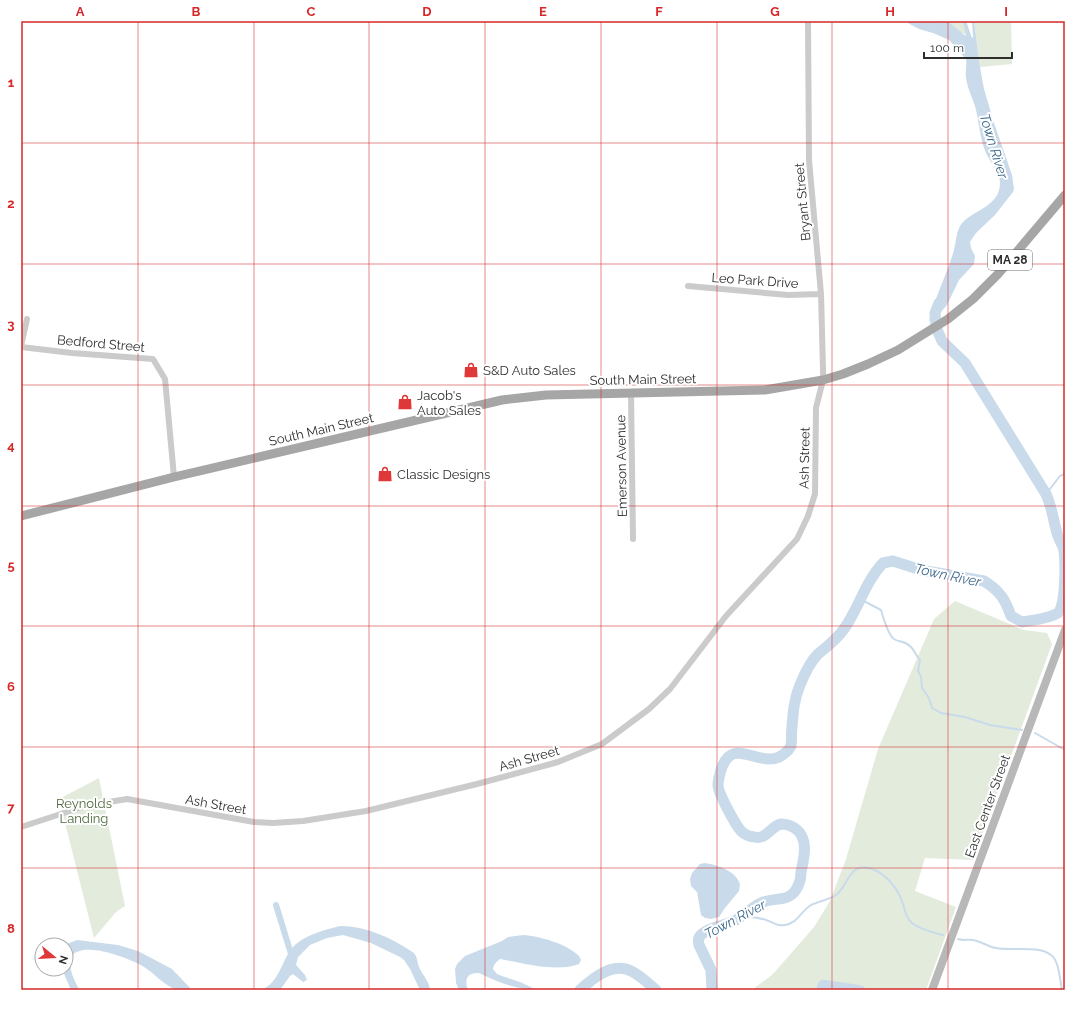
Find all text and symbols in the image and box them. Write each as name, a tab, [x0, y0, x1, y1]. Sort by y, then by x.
text: A	[76, 4, 85, 19]
text: B	[192, 4, 201, 19]
text: C	[307, 4, 316, 19]
text: D	[422, 4, 432, 19]
text: E	[539, 4, 547, 19]
text: F	[655, 4, 663, 19]
text: G	[770, 4, 780, 19]
text: H	[885, 4, 895, 19]
text: I	[1004, 4, 1008, 19]
scale bar	[924, 34, 1012, 60]
text: 100 m	[930, 41, 964, 55]
text: 1	[8, 75, 15, 90]
water label: Town River	[977, 112, 1012, 182]
street label: Bryant Street	[792, 162, 813, 242]
text: 2	[7, 196, 15, 211]
road number: MA 28	[988, 250, 1032, 270]
street label: Leo Park Drive	[711, 270, 799, 291]
text: 3	[7, 317, 15, 332]
street label: Bedford Street	[56, 332, 146, 355]
shop icon: S&D Auto Sales	[462, 361, 480, 379]
place label: S&D Auto Sales	[483, 363, 576, 378]
street label: South Main Street	[589, 371, 697, 388]
place label: Jacob's Auto Sales	[417, 388, 481, 418]
shop icon: Jacob's Auto Sales	[396, 393, 414, 411]
street label: South Main Street	[267, 410, 375, 449]
street label: Emerson Avenue	[613, 414, 630, 517]
street label: Ash Street	[796, 426, 813, 489]
text: 4	[7, 438, 15, 453]
shop icon: Classic Designs	[376, 465, 394, 483]
place label: Classic Designs	[397, 467, 490, 482]
text: 5	[7, 558, 15, 573]
water label: Town River	[914, 560, 984, 590]
text: 6	[7, 679, 15, 694]
street label: Ash Street	[497, 743, 562, 774]
street label: East Center Street	[962, 752, 1013, 860]
street label: Ash Street	[184, 792, 248, 817]
park label: Reynolds Landing	[56, 796, 112, 826]
text: 7	[7, 800, 15, 815]
water label: Town River	[702, 896, 769, 942]
text: 8	[7, 921, 15, 936]
north arrow	[34, 937, 74, 977]
text: N	[56, 954, 71, 966]

